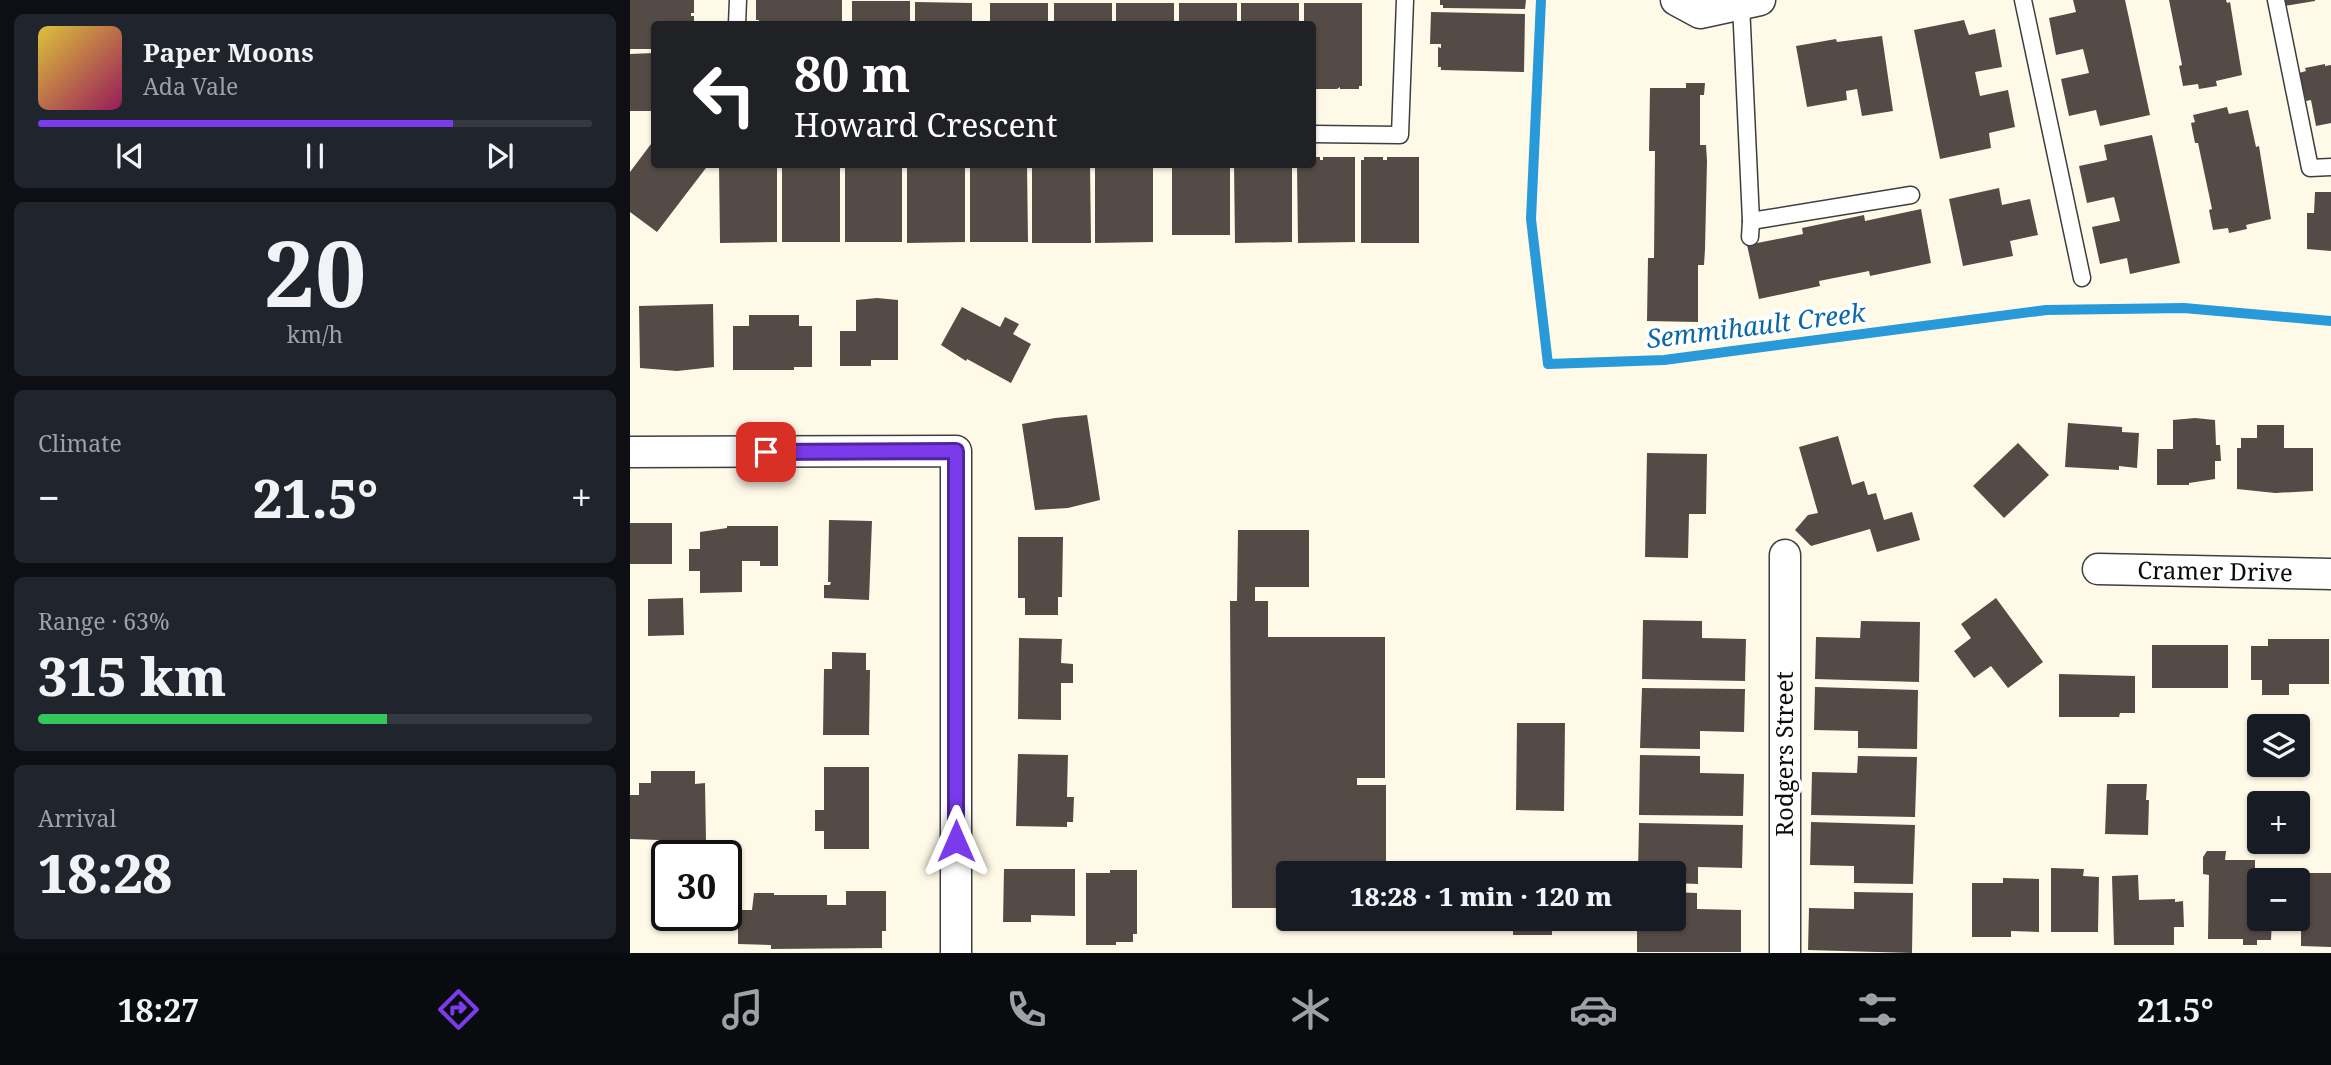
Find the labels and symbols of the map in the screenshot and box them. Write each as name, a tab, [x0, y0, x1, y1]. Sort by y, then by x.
water label: Semmihault Creek	[1644, 294, 1869, 356]
pin	[736, 422, 796, 482]
street label: Cramer Drive	[2137, 553, 2293, 588]
street label: Rodgers Street	[1767, 671, 1800, 837]
position arrow	[919, 804, 993, 878]
speed limit sign: 30	[651, 840, 742, 931]

